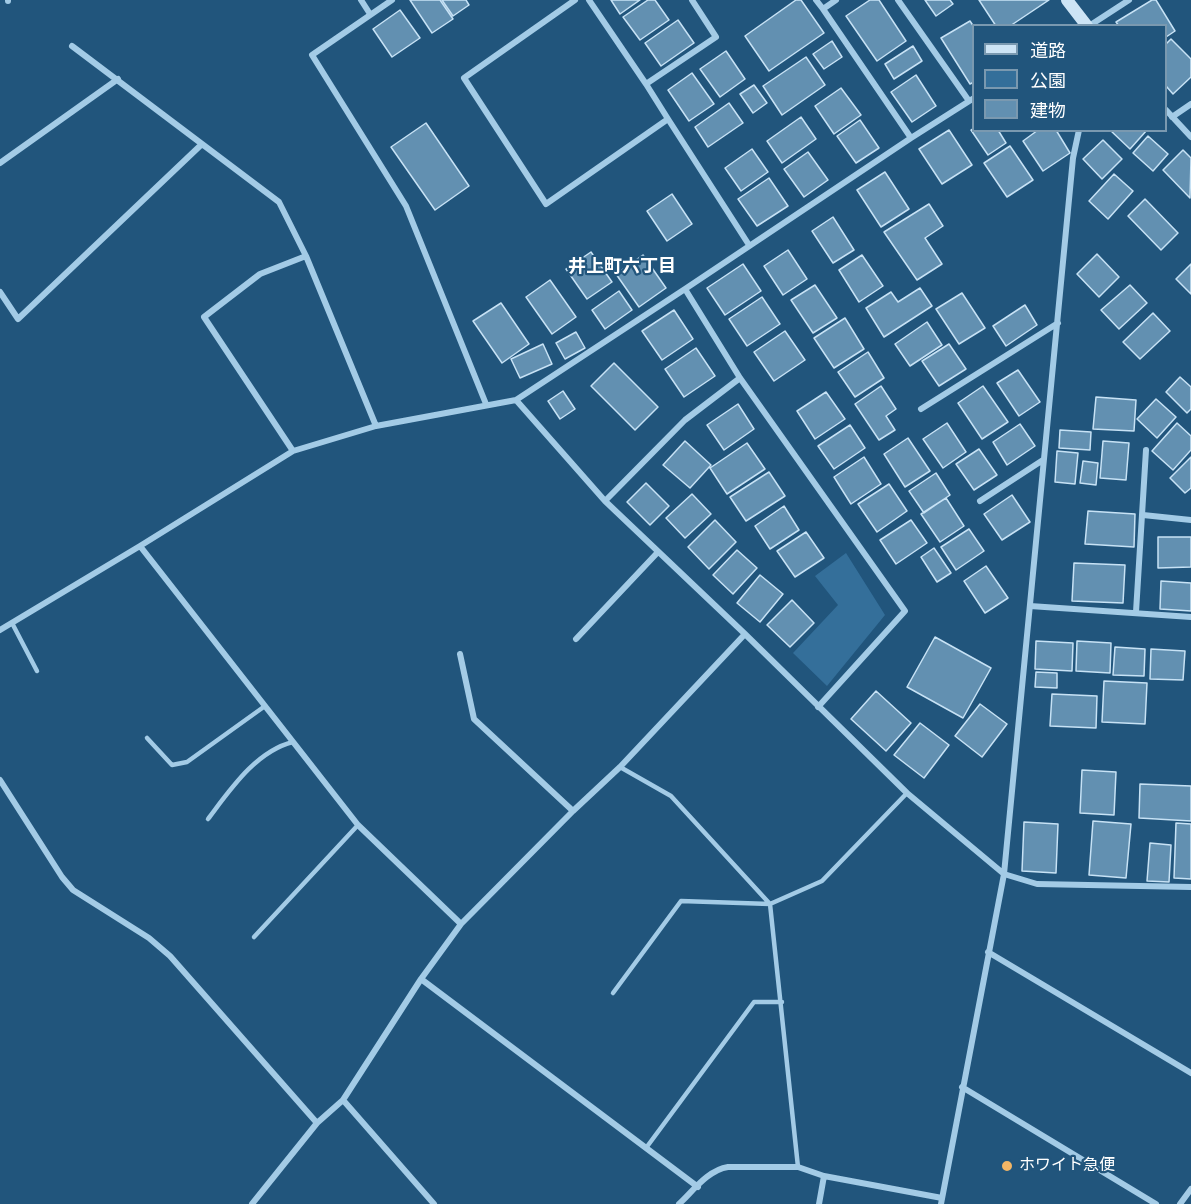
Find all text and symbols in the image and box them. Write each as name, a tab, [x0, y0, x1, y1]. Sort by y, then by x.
legend	[972, 24, 1167, 132]
text: 道路	[1030, 39, 1066, 62]
text: 公園	[1030, 69, 1066, 92]
text: 建物	[1030, 99, 1066, 122]
district label: 井上町六丁目	[568, 256, 676, 278]
place label: ホワイト急便	[1019, 1156, 1115, 1176]
marker: ホワイト急便	[1000, 1159, 1014, 1173]

